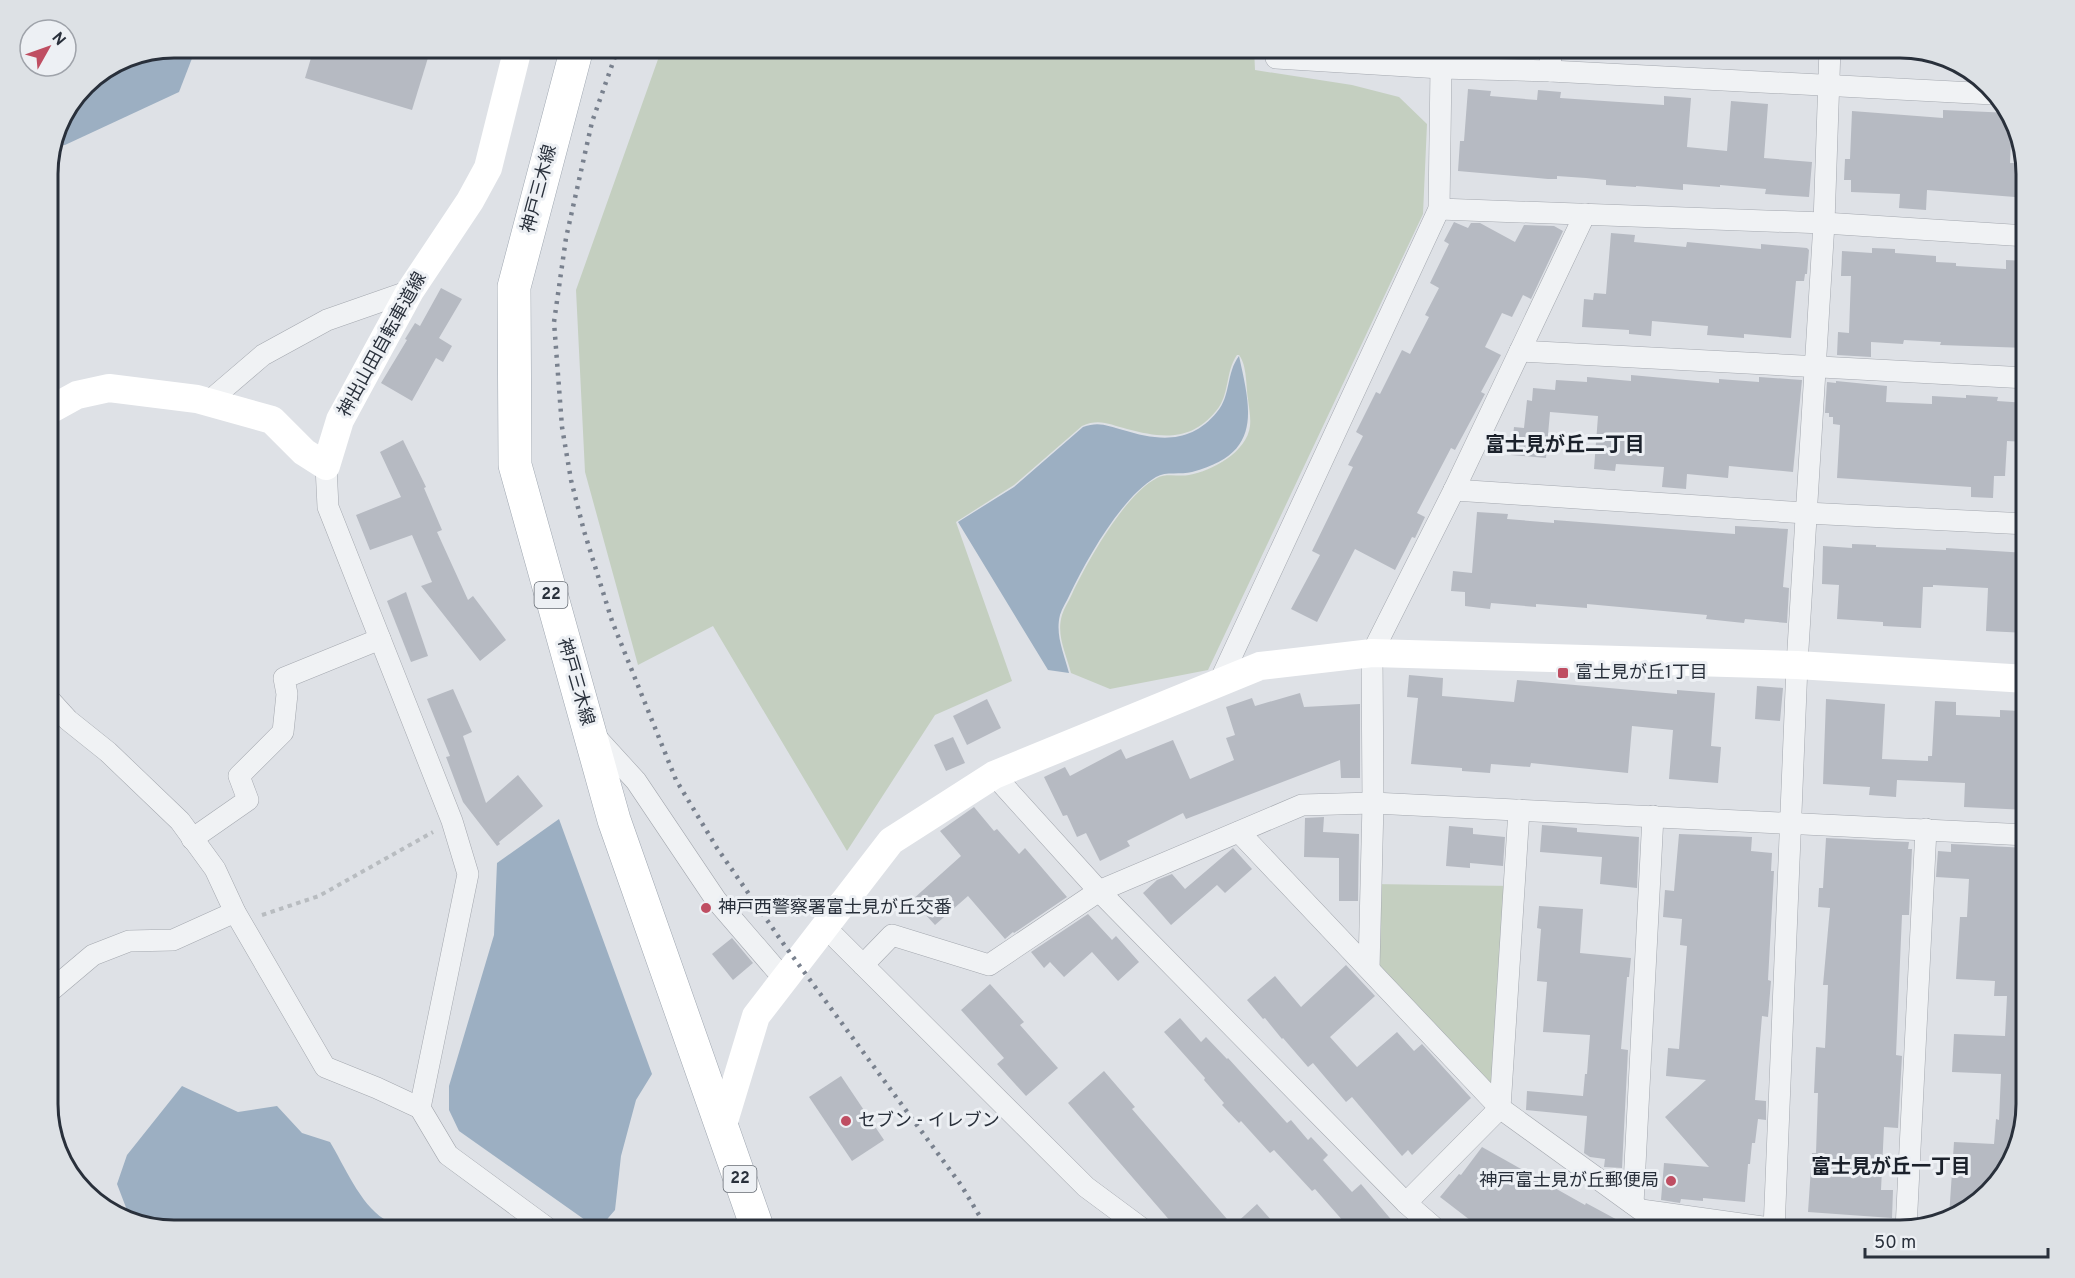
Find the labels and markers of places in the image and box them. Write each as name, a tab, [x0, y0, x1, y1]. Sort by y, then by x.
place label: 富士見が丘1丁目	[1575, 662, 1708, 685]
marker: 富士見が丘1丁目	[1556, 666, 1570, 680]
place label: 神戸西警察署富士見が丘交番	[718, 897, 952, 920]
marker: 神戸西警察署富士見が丘交番	[699, 901, 713, 915]
place label: セブン - イレブン	[858, 1110, 1000, 1133]
marker: セブン - イレブン	[839, 1114, 853, 1128]
place label: 神戸富士見が丘郵便局	[1479, 1170, 1659, 1193]
marker: 神戸富士見が丘郵便局	[1664, 1174, 1678, 1188]

